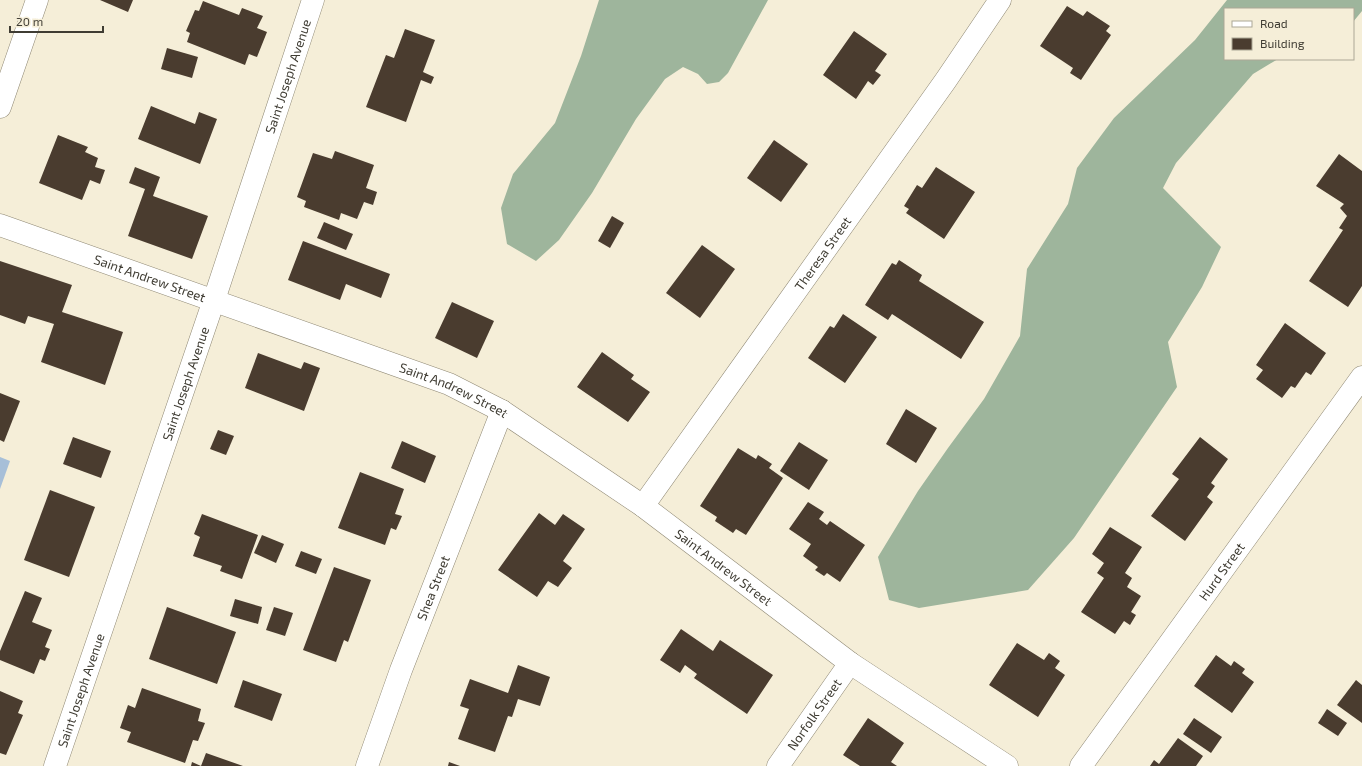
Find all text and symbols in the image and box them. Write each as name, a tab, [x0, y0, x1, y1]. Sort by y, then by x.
scale bar	[10, 8, 103, 34]
legend	[1224, 8, 1354, 60]
text: 20 m	[16, 14, 43, 28]
text: Road	[1260, 16, 1288, 30]
street label: Saint Joseph Avenue	[262, 17, 314, 136]
text: Building	[1260, 36, 1305, 50]
street label: Theresa Street	[791, 213, 854, 293]
street label: Saint Andrew Street	[92, 251, 208, 305]
street label: Saint Joseph Avenue	[159, 324, 212, 443]
street label: Saint Andrew Street	[397, 359, 511, 421]
street label: Saint Andrew Street	[672, 525, 775, 609]
street label: Hurd Street	[1195, 539, 1248, 604]
street label: Shea Street	[413, 553, 453, 622]
street label: Saint Joseph Avenue	[54, 631, 108, 749]
street label: Norfolk Street	[784, 676, 845, 753]

